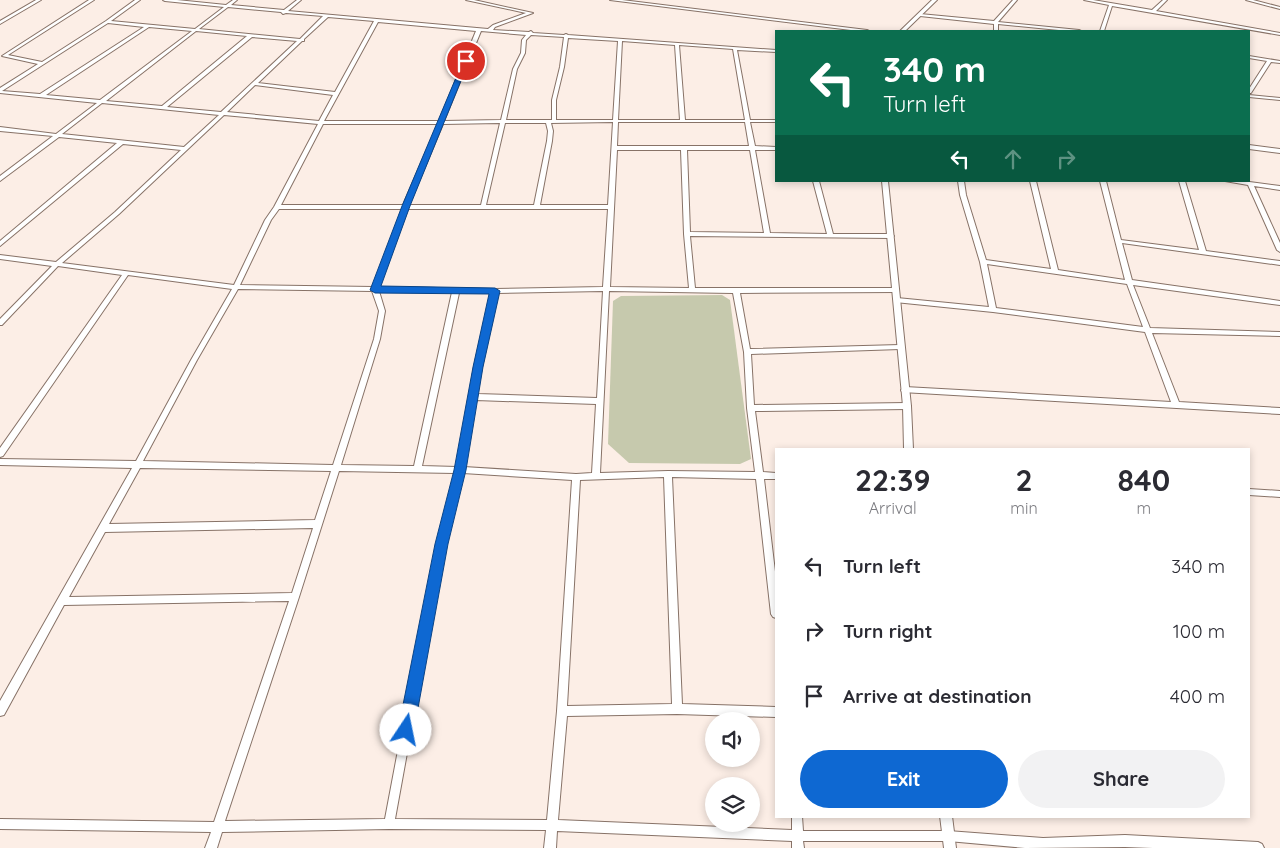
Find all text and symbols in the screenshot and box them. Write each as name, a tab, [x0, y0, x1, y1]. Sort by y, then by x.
pin	[445, 40, 487, 82]
icon: arrive	[452, 47, 480, 75]
text: 340 m	[883, 47, 986, 91]
icon: left	[800, 50, 865, 115]
text: Turn left	[883, 90, 966, 118]
icon: left	[946, 145, 974, 173]
icon: ahead	[999, 145, 1027, 173]
icon: right	[1052, 145, 1080, 173]
text: 22:39	[855, 461, 930, 499]
text: 2	[1015, 461, 1033, 499]
text: 840	[1118, 461, 1170, 499]
text: Arrival	[869, 498, 917, 518]
text: min	[1010, 498, 1038, 518]
text: m	[1137, 498, 1151, 518]
icon: left	[800, 552, 828, 580]
text: Turn left	[843, 554, 921, 578]
text: 340 m	[1171, 554, 1225, 578]
icon: right	[800, 617, 828, 645]
text: Turn right	[843, 619, 932, 643]
text: 100 m	[1173, 619, 1225, 643]
icon: arrive	[800, 682, 828, 710]
text: Arrive at destination	[843, 684, 1032, 708]
text: 400 m	[1170, 684, 1225, 708]
position arrow	[379, 703, 431, 755]
map controls	[705, 712, 760, 832]
button: sound	[705, 712, 760, 767]
button: Exit	[800, 750, 1008, 808]
button: Share	[1018, 750, 1225, 808]
button: layers	[705, 777, 760, 832]

